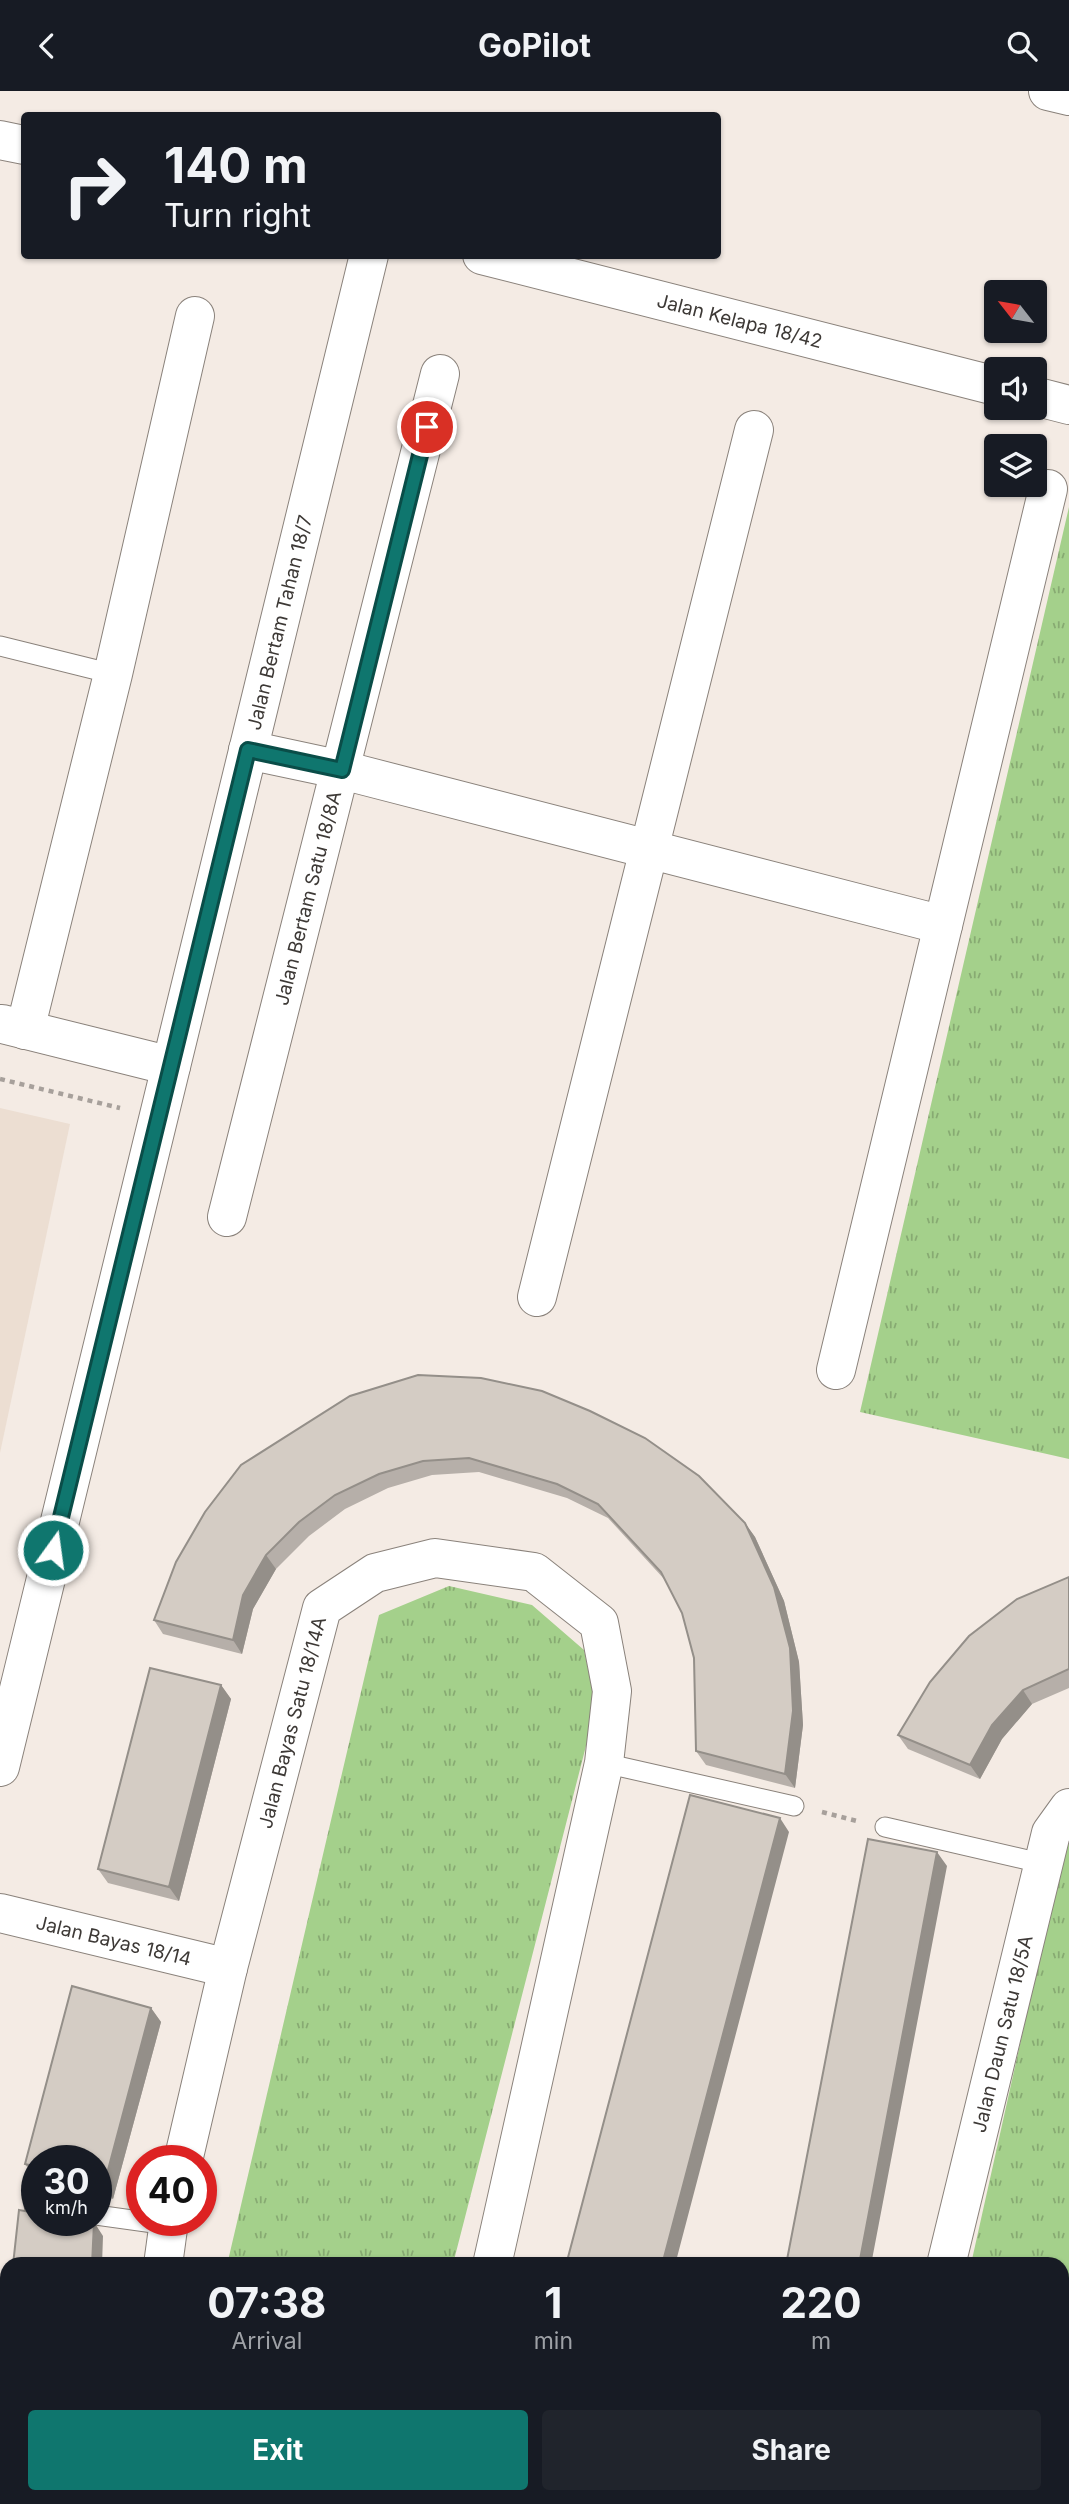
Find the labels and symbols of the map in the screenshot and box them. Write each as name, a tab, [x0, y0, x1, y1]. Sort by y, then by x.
north arrow	[984, 280, 1046, 343]
street label: Jalan Kelapa 18/42	[655, 289, 825, 353]
pin	[397, 397, 457, 457]
street label: Jalan Bertam Tahan 18/7	[242, 513, 317, 733]
street label: Jalan Bertam Satu 18/8A	[270, 789, 346, 1008]
position arrow	[16, 1513, 90, 1587]
street label: Jalan Bayas Satu 18/14A	[254, 1614, 331, 1831]
street label: Jalan Bayas 18/14	[34, 1911, 194, 1971]
street label: Jalan Daun Satu 18/5A	[968, 1933, 1038, 2135]
speed limit sign: 40	[126, 2145, 217, 2236]

